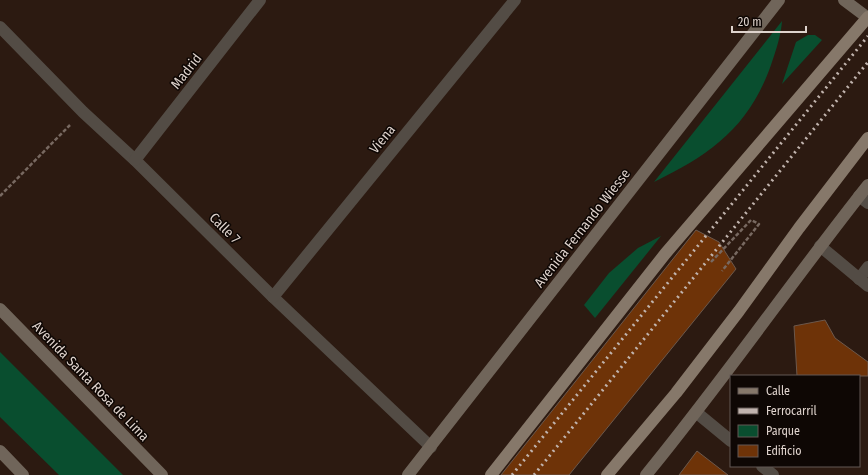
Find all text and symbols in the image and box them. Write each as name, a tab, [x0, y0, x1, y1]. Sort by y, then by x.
scale bar	[732, 8, 806, 34]
text: 20 m	[738, 15, 762, 29]
street label: Madrid	[167, 50, 205, 92]
street label: Viena	[366, 121, 399, 157]
street label: Avenida Fernando Wiesse	[531, 166, 634, 291]
street label: Calle 7	[206, 209, 244, 248]
street label: Avenida Santa Rosa de Lima	[29, 318, 153, 445]
legend	[730, 375, 860, 467]
text: Calle	[766, 384, 790, 398]
text: Ferrocarril	[766, 404, 817, 418]
text: Parque	[766, 424, 800, 438]
text: Edificio	[766, 444, 802, 458]

